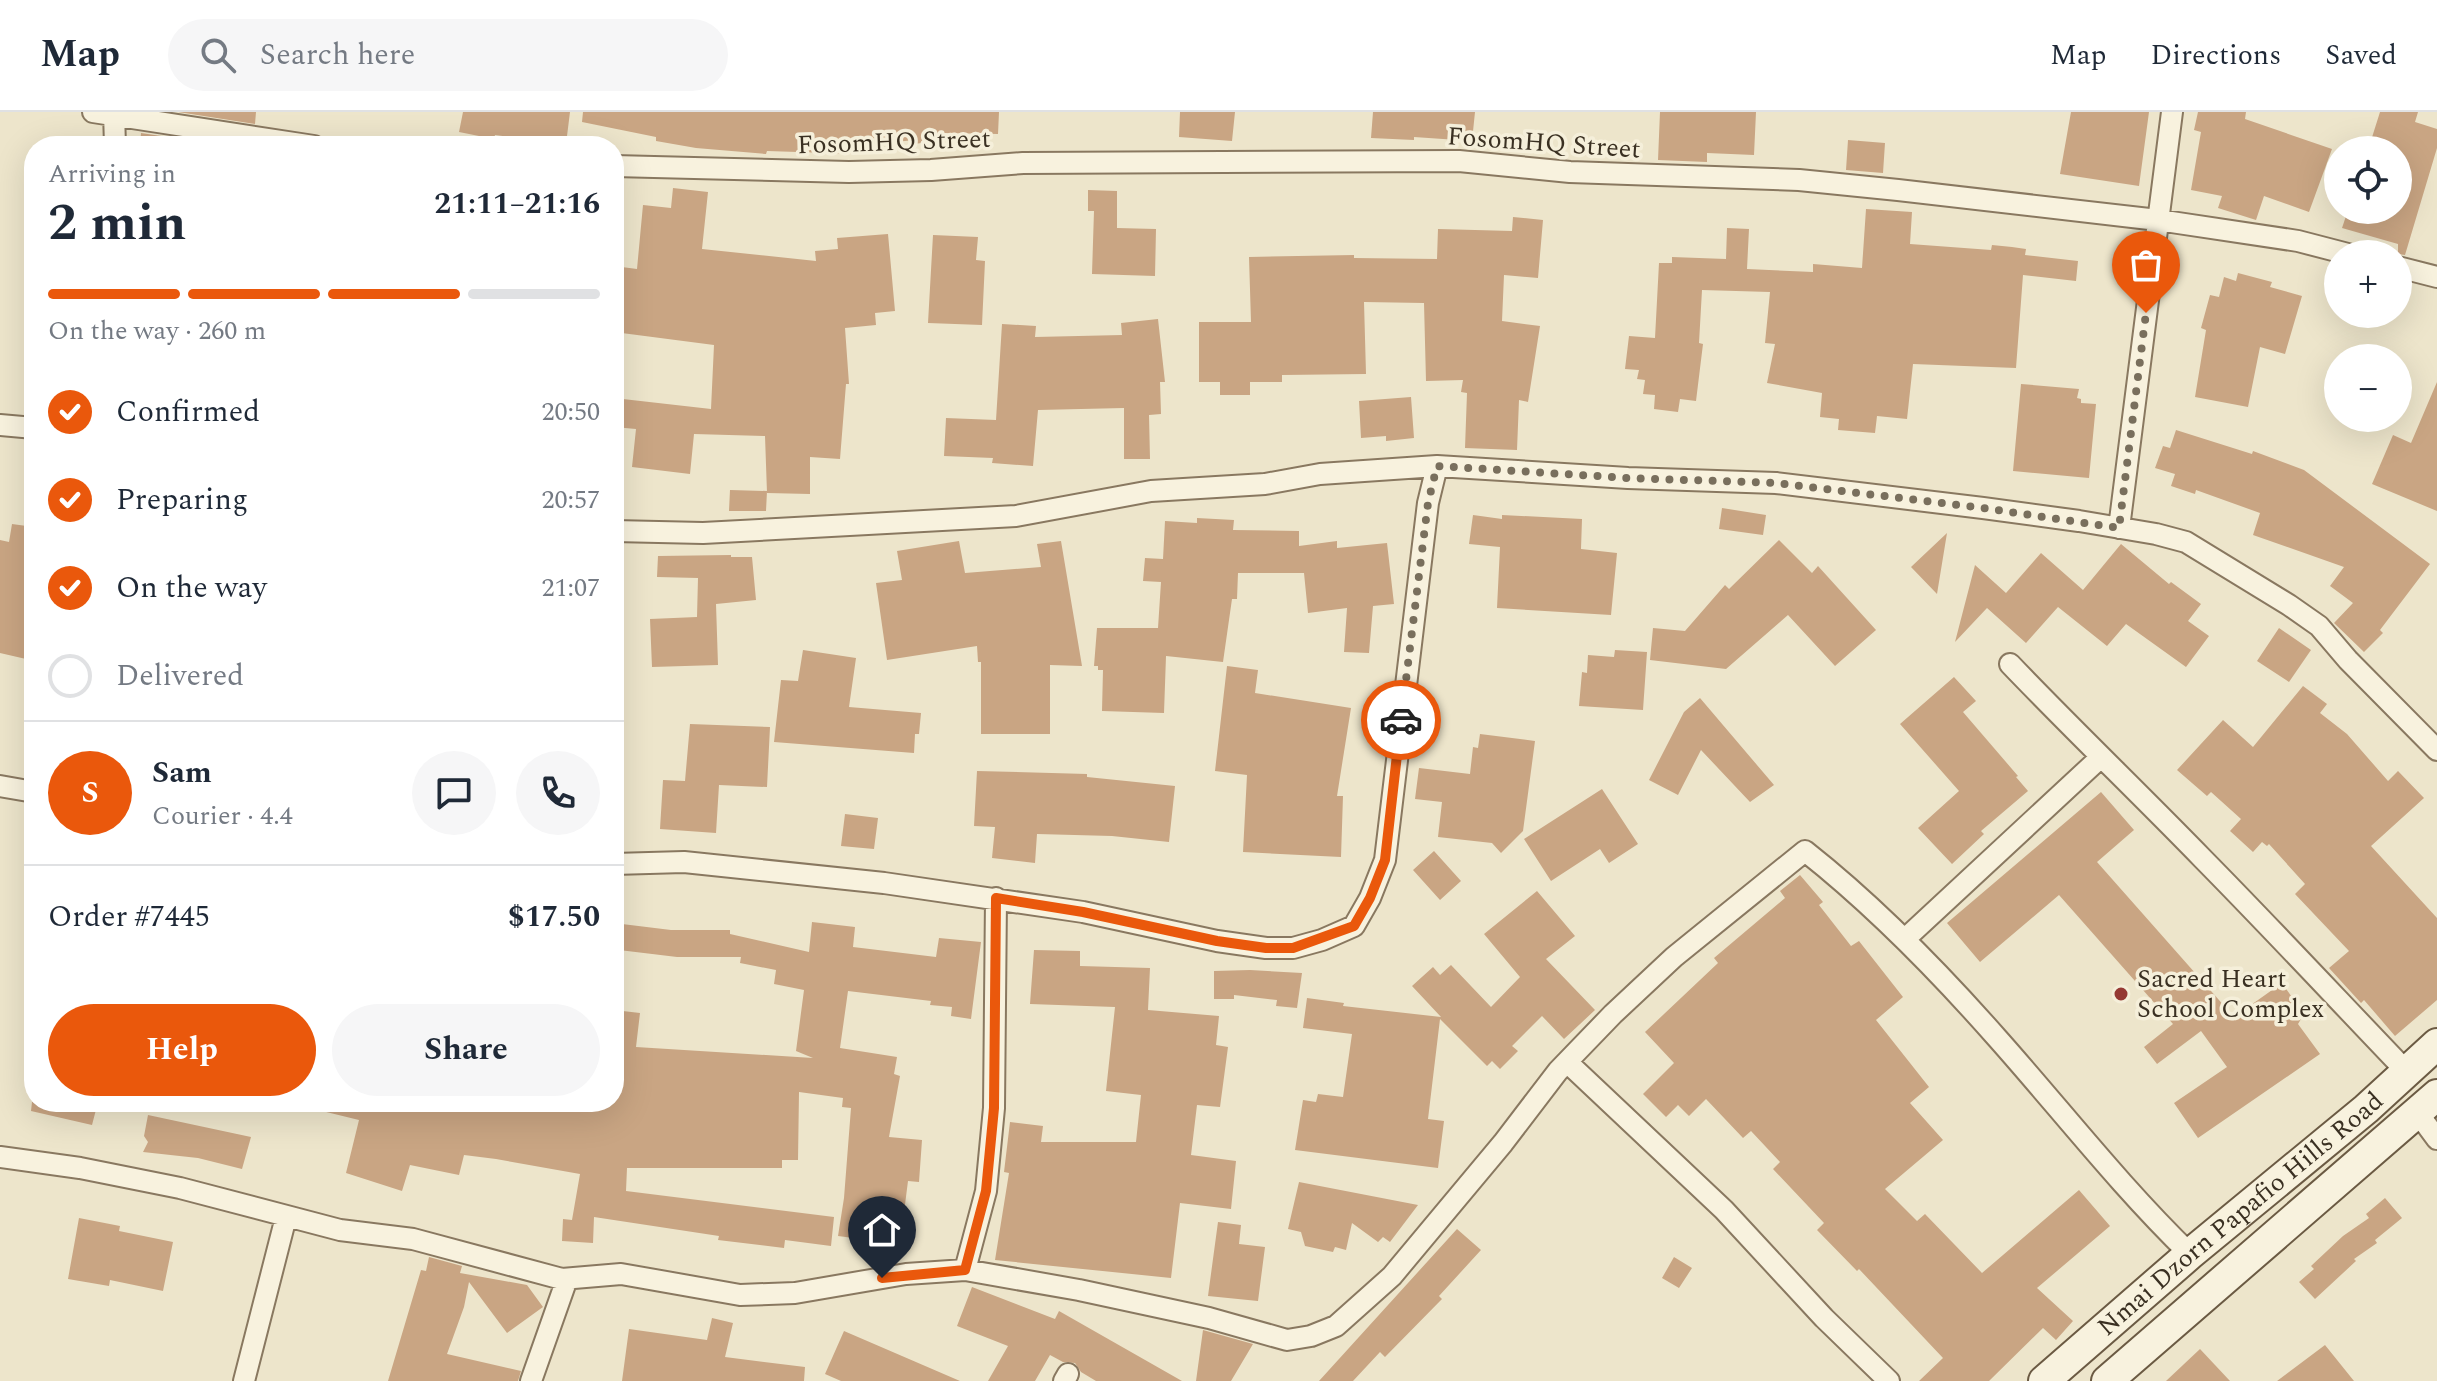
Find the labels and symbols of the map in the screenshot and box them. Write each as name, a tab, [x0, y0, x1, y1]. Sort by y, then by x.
street label: FosomHQ Street	[1446, 116, 1642, 170]
street label: FosomHQ Street	[797, 119, 991, 165]
pin	[2112, 231, 2180, 313]
courier	[1361, 680, 1441, 760]
place label: Sacred Heart School Complex	[2137, 959, 2324, 1029]
marker: Sacred Heart School Complex	[2112, 985, 2130, 1003]
street label: Nmai Dzorn Papafio Hills Road	[2088, 1082, 2393, 1346]
pin	[848, 1196, 916, 1278]

